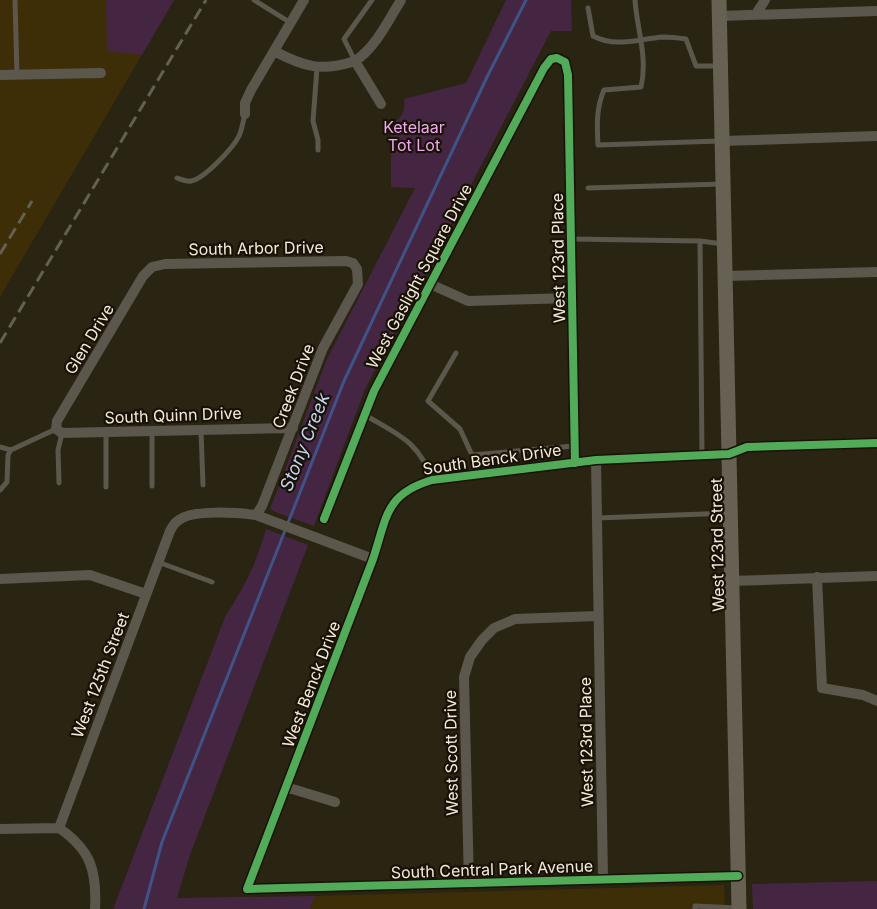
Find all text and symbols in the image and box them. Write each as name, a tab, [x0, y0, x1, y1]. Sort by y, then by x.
park label: Ketelaar Tot Lot	[383, 117, 445, 155]
street label: West Gaslight Square Drive	[362, 180, 476, 372]
street label: West 123rd Place	[547, 193, 569, 323]
street label: South Arbor Drive	[188, 237, 324, 259]
street label: Glen Drive	[60, 300, 118, 378]
street label: Creek Drive	[268, 341, 318, 431]
water label: Stony Creek	[275, 389, 334, 494]
street label: South Quinn Drive	[104, 403, 242, 427]
street label: South Benck Drive	[421, 439, 563, 479]
street label: West 123rd Street	[706, 478, 728, 612]
street label: West 125th Street	[67, 609, 133, 741]
street label: West Benck Drive	[278, 618, 344, 750]
street label: West 123rd Place	[575, 677, 597, 807]
street label: West Scott Drive	[440, 690, 462, 816]
street label: South Central Park Avenue	[390, 855, 594, 883]

